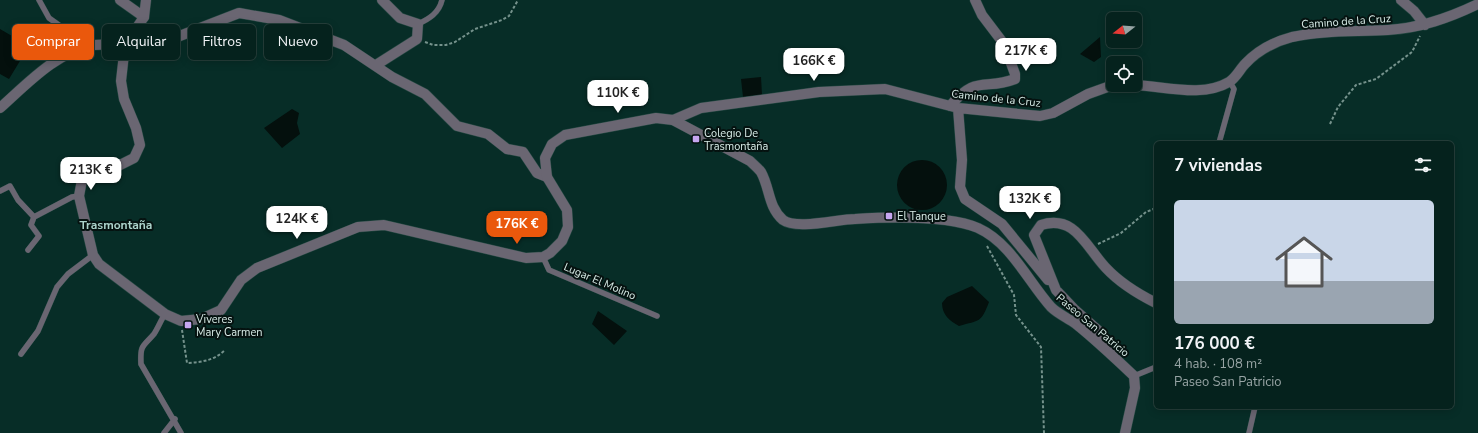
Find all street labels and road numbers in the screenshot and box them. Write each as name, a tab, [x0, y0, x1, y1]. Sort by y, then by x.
street label: Camino de la Cruz	[1301, 11, 1391, 32]
street label: Camino de la Cruz	[950, 86, 1041, 111]
street label: Lugar El Molino	[561, 259, 638, 303]
street label: Paseo San Patricio	[1053, 290, 1132, 360]

